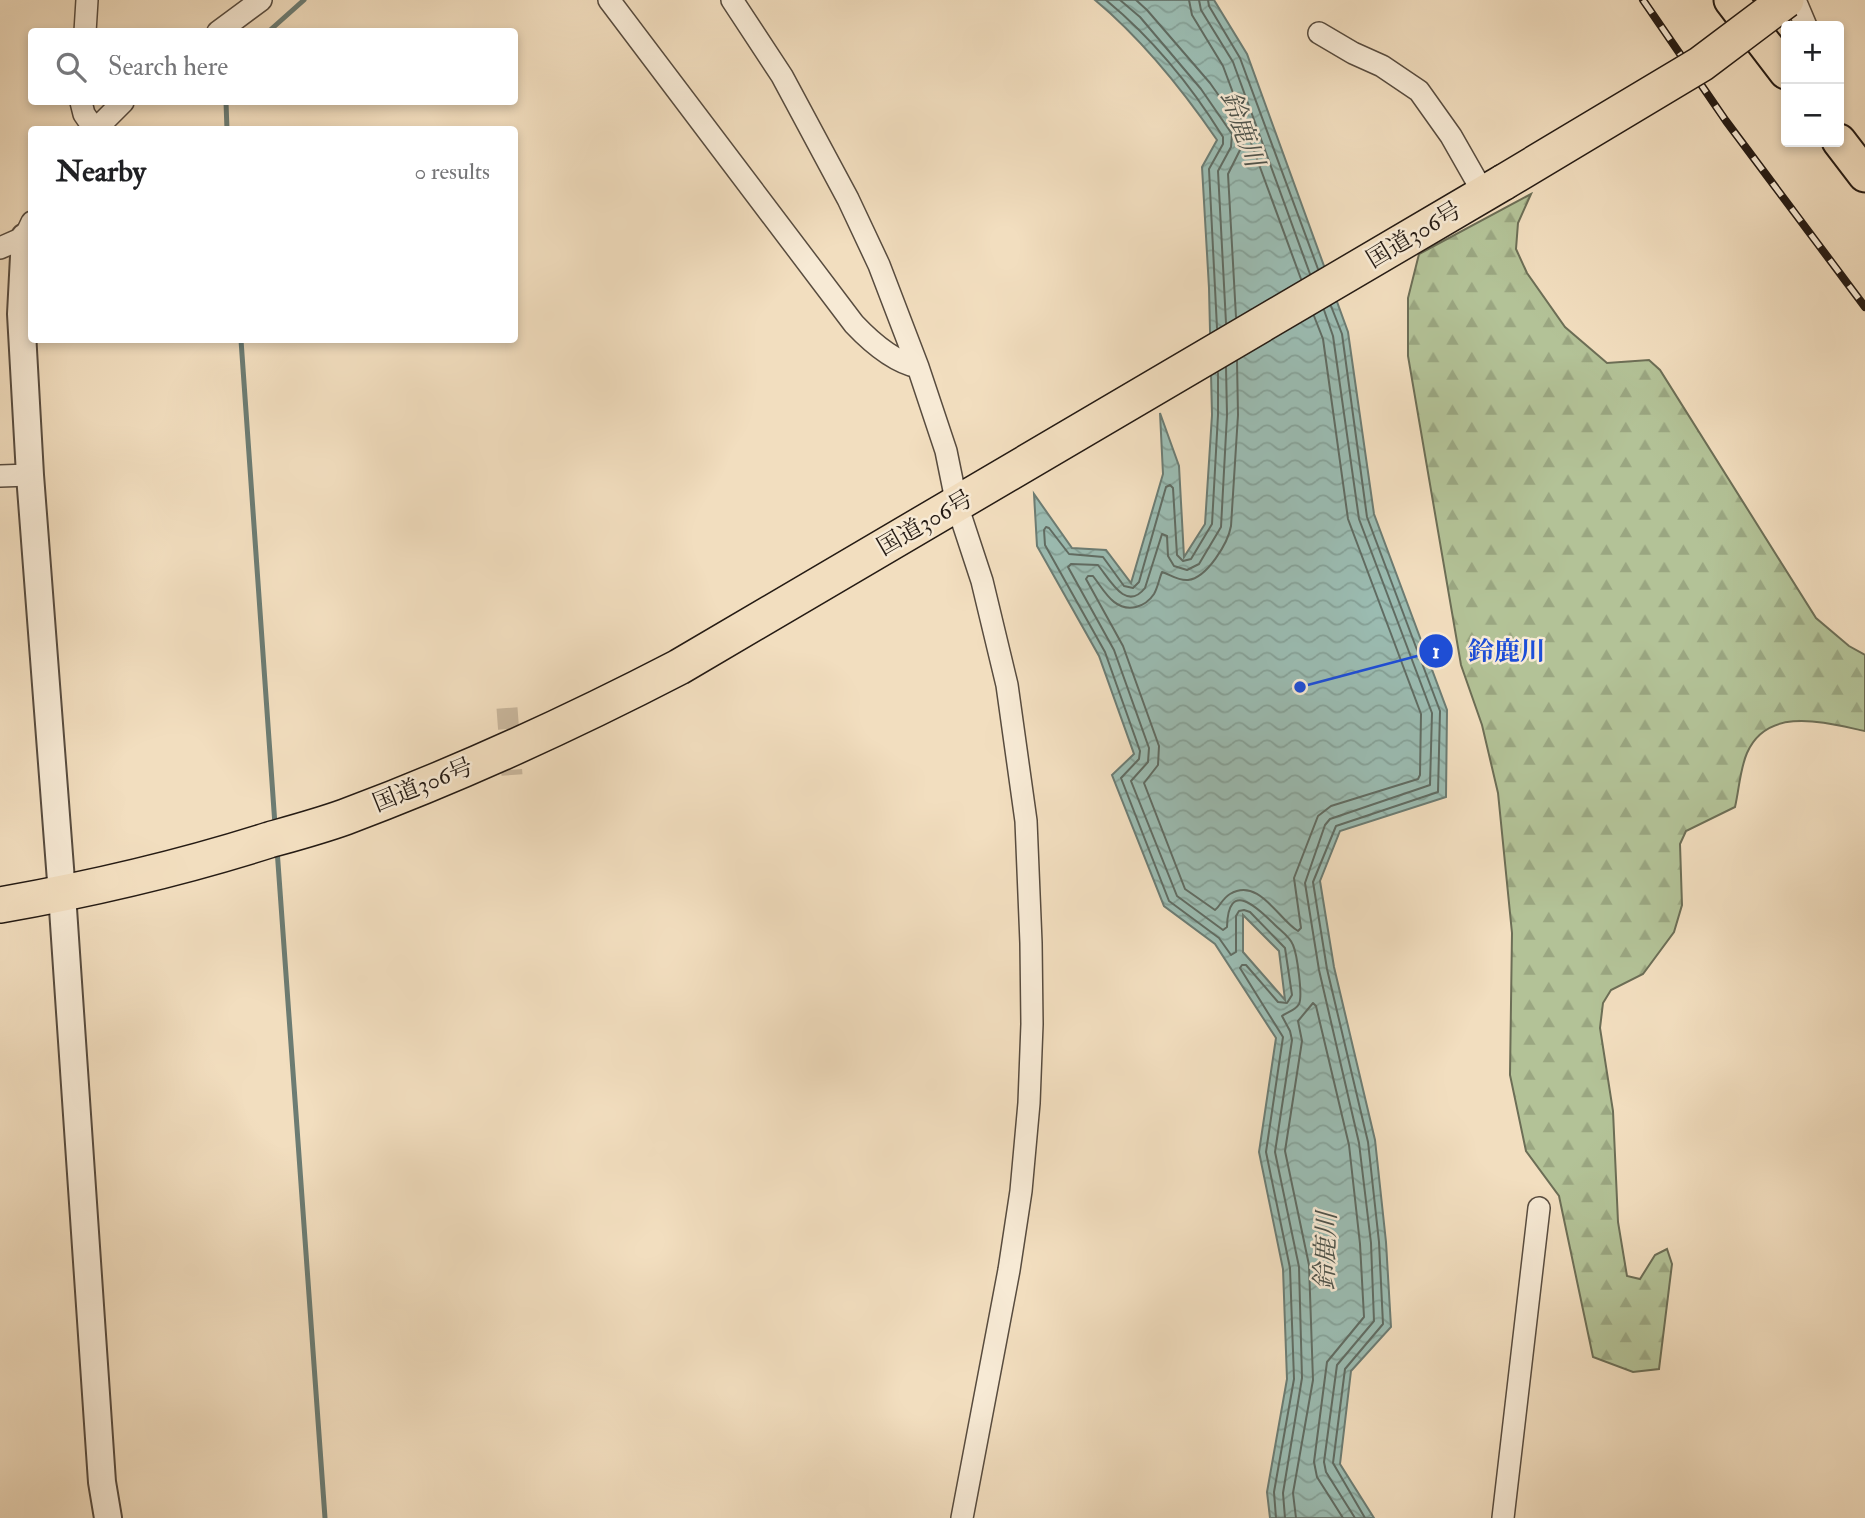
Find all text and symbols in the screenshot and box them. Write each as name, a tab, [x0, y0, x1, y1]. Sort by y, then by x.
map controls	[1781, 21, 1844, 147]
button: +	[1781, 21, 1844, 84]
search box	[28, 28, 518, 105]
icon: search	[52, 48, 90, 86]
text: Search here	[108, 51, 228, 83]
button: −	[1781, 84, 1844, 147]
water label: 鈴鹿川	[1214, 87, 1271, 174]
text: Nearby	[56, 153, 146, 190]
text: 0 results	[414, 157, 490, 186]
street label: 国道306号	[1361, 195, 1467, 275]
street label: 国道306号	[872, 483, 978, 563]
callout: 鈴鹿川	[1419, 627, 1560, 674]
text: 鈴鹿川	[1468, 636, 1546, 668]
text: 1	[1432, 638, 1440, 665]
street label: 国道306号	[368, 751, 478, 819]
water label: 鈴鹿川	[1309, 1208, 1343, 1291]

